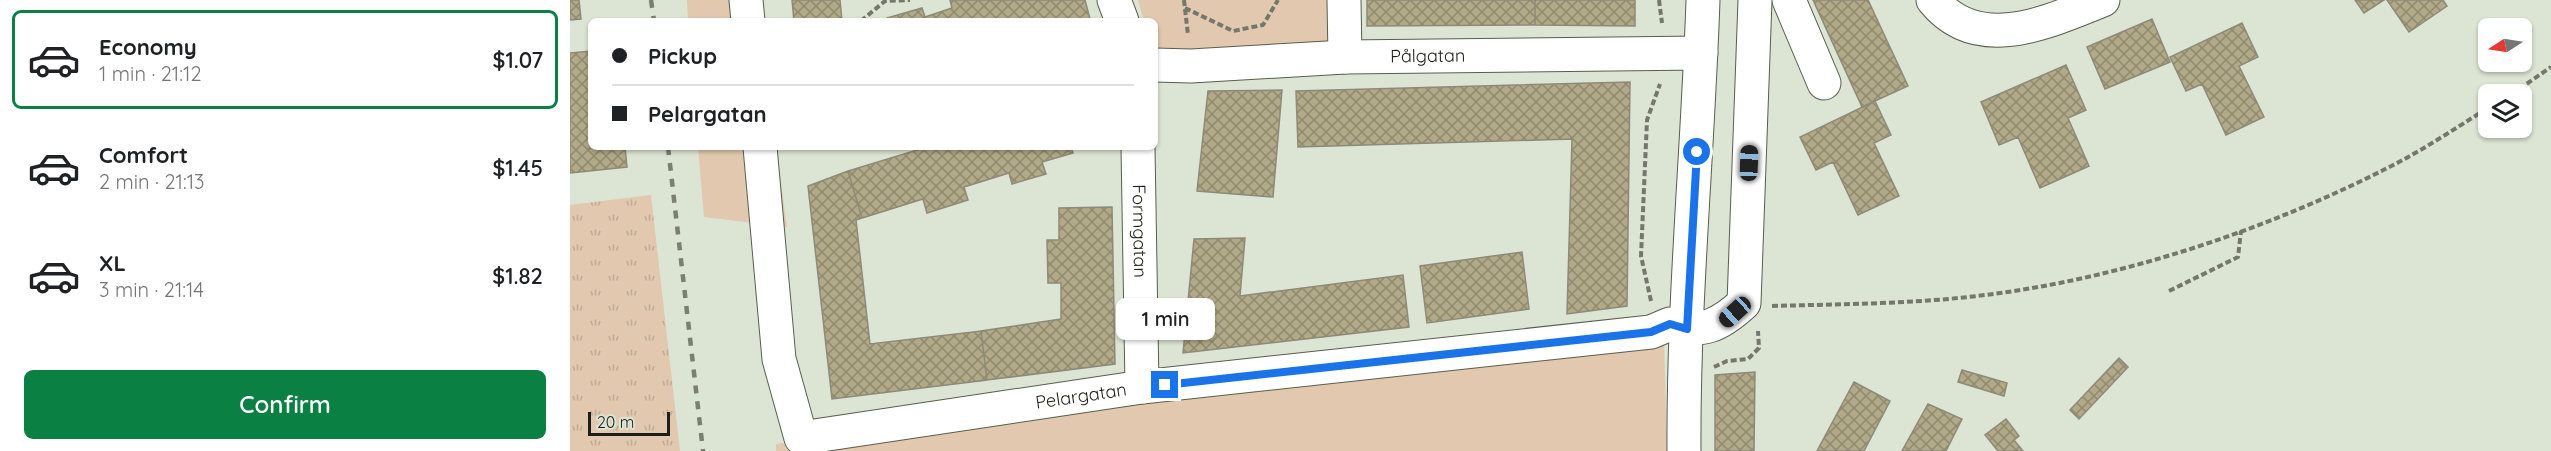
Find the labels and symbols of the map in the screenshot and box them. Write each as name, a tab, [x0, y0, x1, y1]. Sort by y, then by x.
north arrow	[2478, 18, 2532, 72]
street label: Pålgatan	[1390, 44, 1465, 67]
route start	[1683, 138, 1710, 165]
car	[1739, 145, 1759, 181]
street label: Formgatan	[1128, 184, 1152, 278]
car	[1716, 293, 1754, 331]
callout: 1 min	[1116, 298, 1214, 340]
route end	[1151, 371, 1178, 398]
street label: Pelargatan	[1034, 377, 1128, 414]
scale bar	[588, 409, 670, 436]

